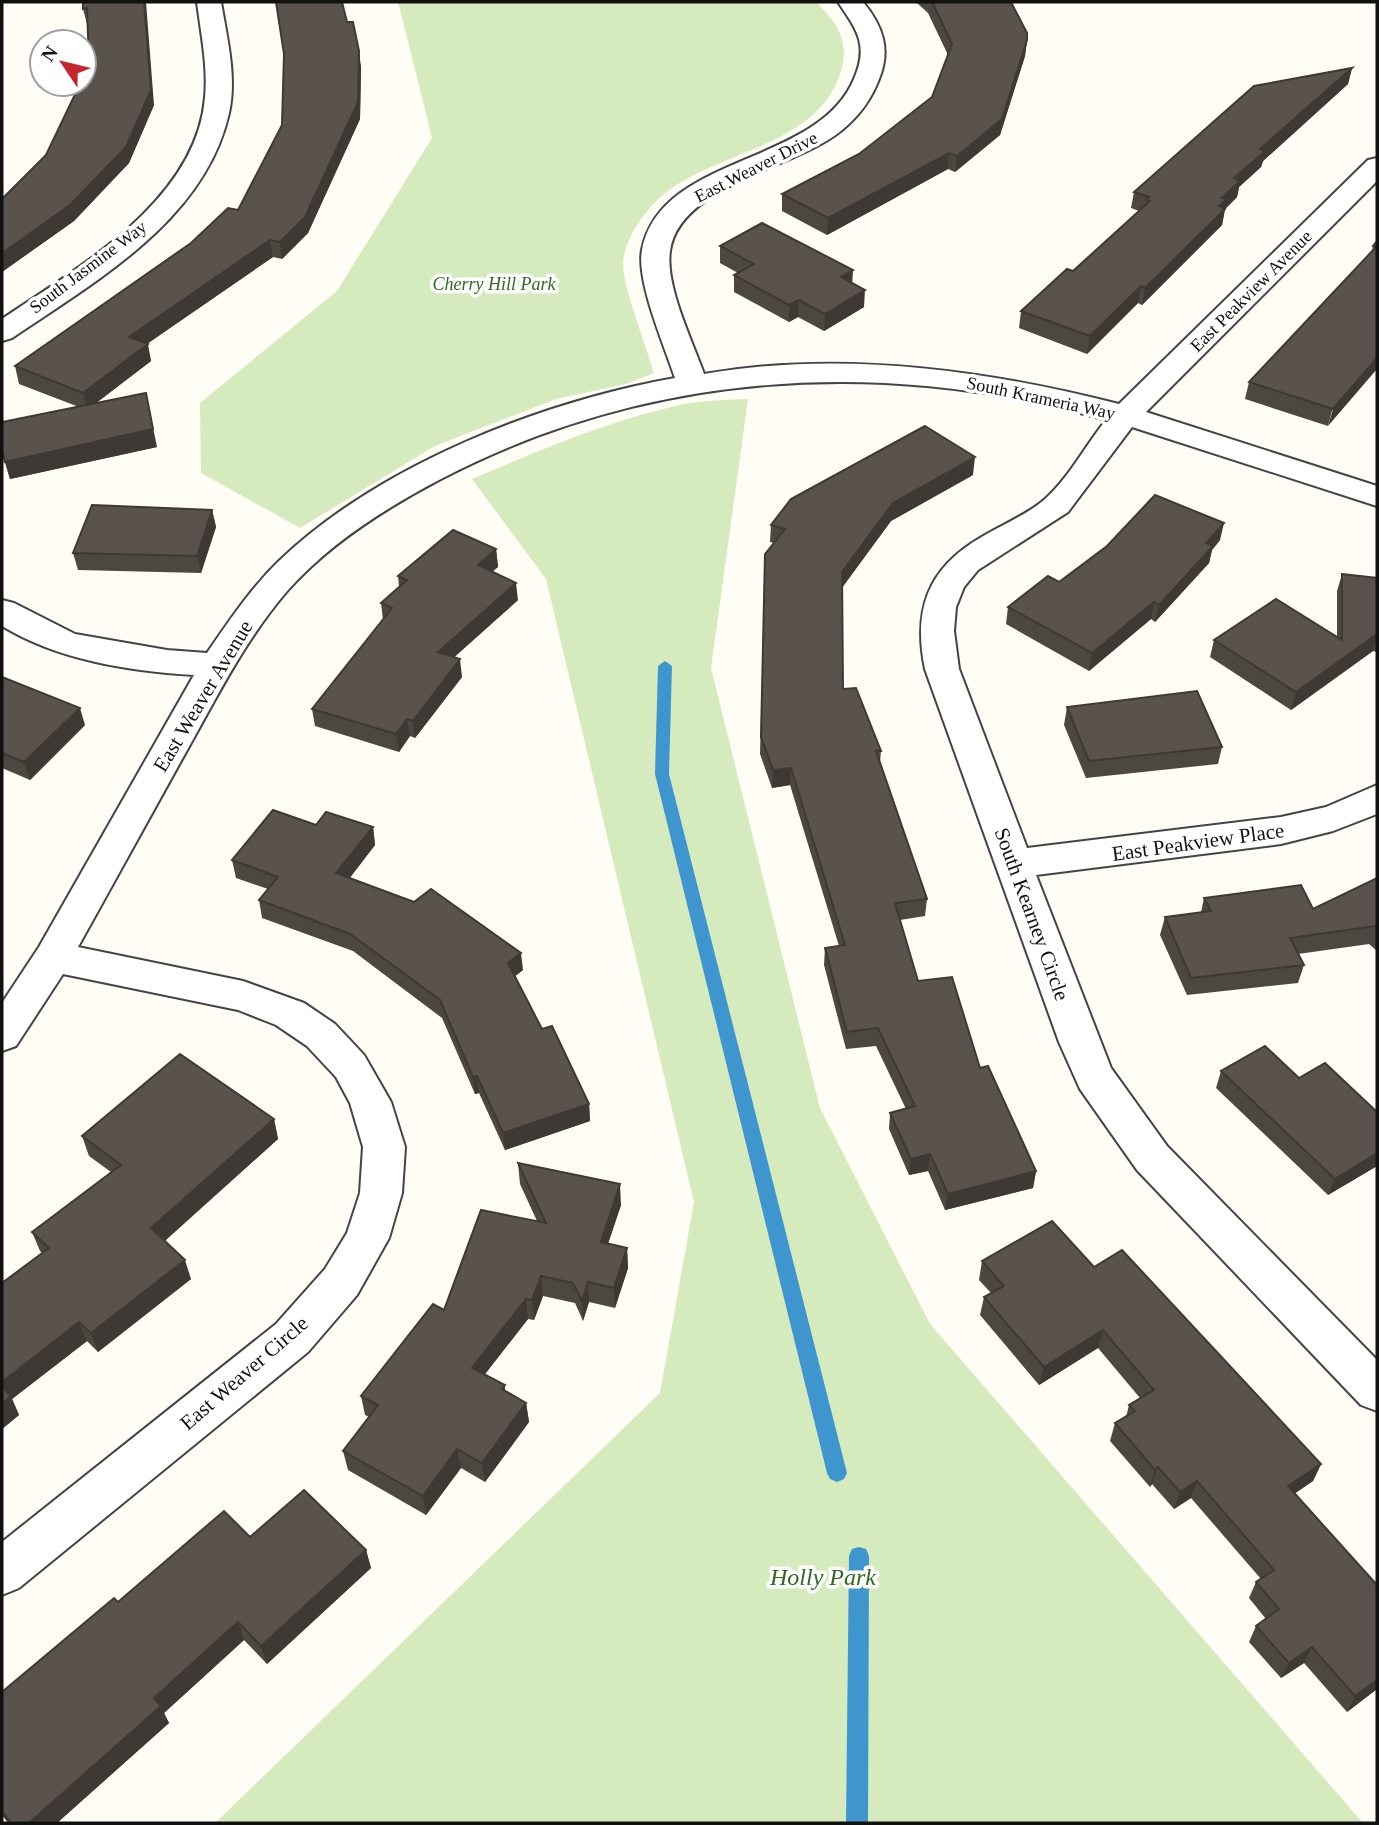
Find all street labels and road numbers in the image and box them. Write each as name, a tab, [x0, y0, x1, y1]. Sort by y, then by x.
street label: East Weaver Drive	[691, 127, 821, 207]
street label: South Jasmine Way	[26, 217, 150, 317]
street label: East Peakview Avenue	[1186, 226, 1316, 356]
street label: South Krameria Way	[965, 373, 1117, 423]
street label: East Weaver Avenue	[148, 616, 258, 776]
street label: East Peakview Place	[1110, 818, 1286, 866]
street label: South Kearney Circle	[990, 824, 1074, 1004]
street label: East Weaver Circle	[175, 1311, 313, 1435]

